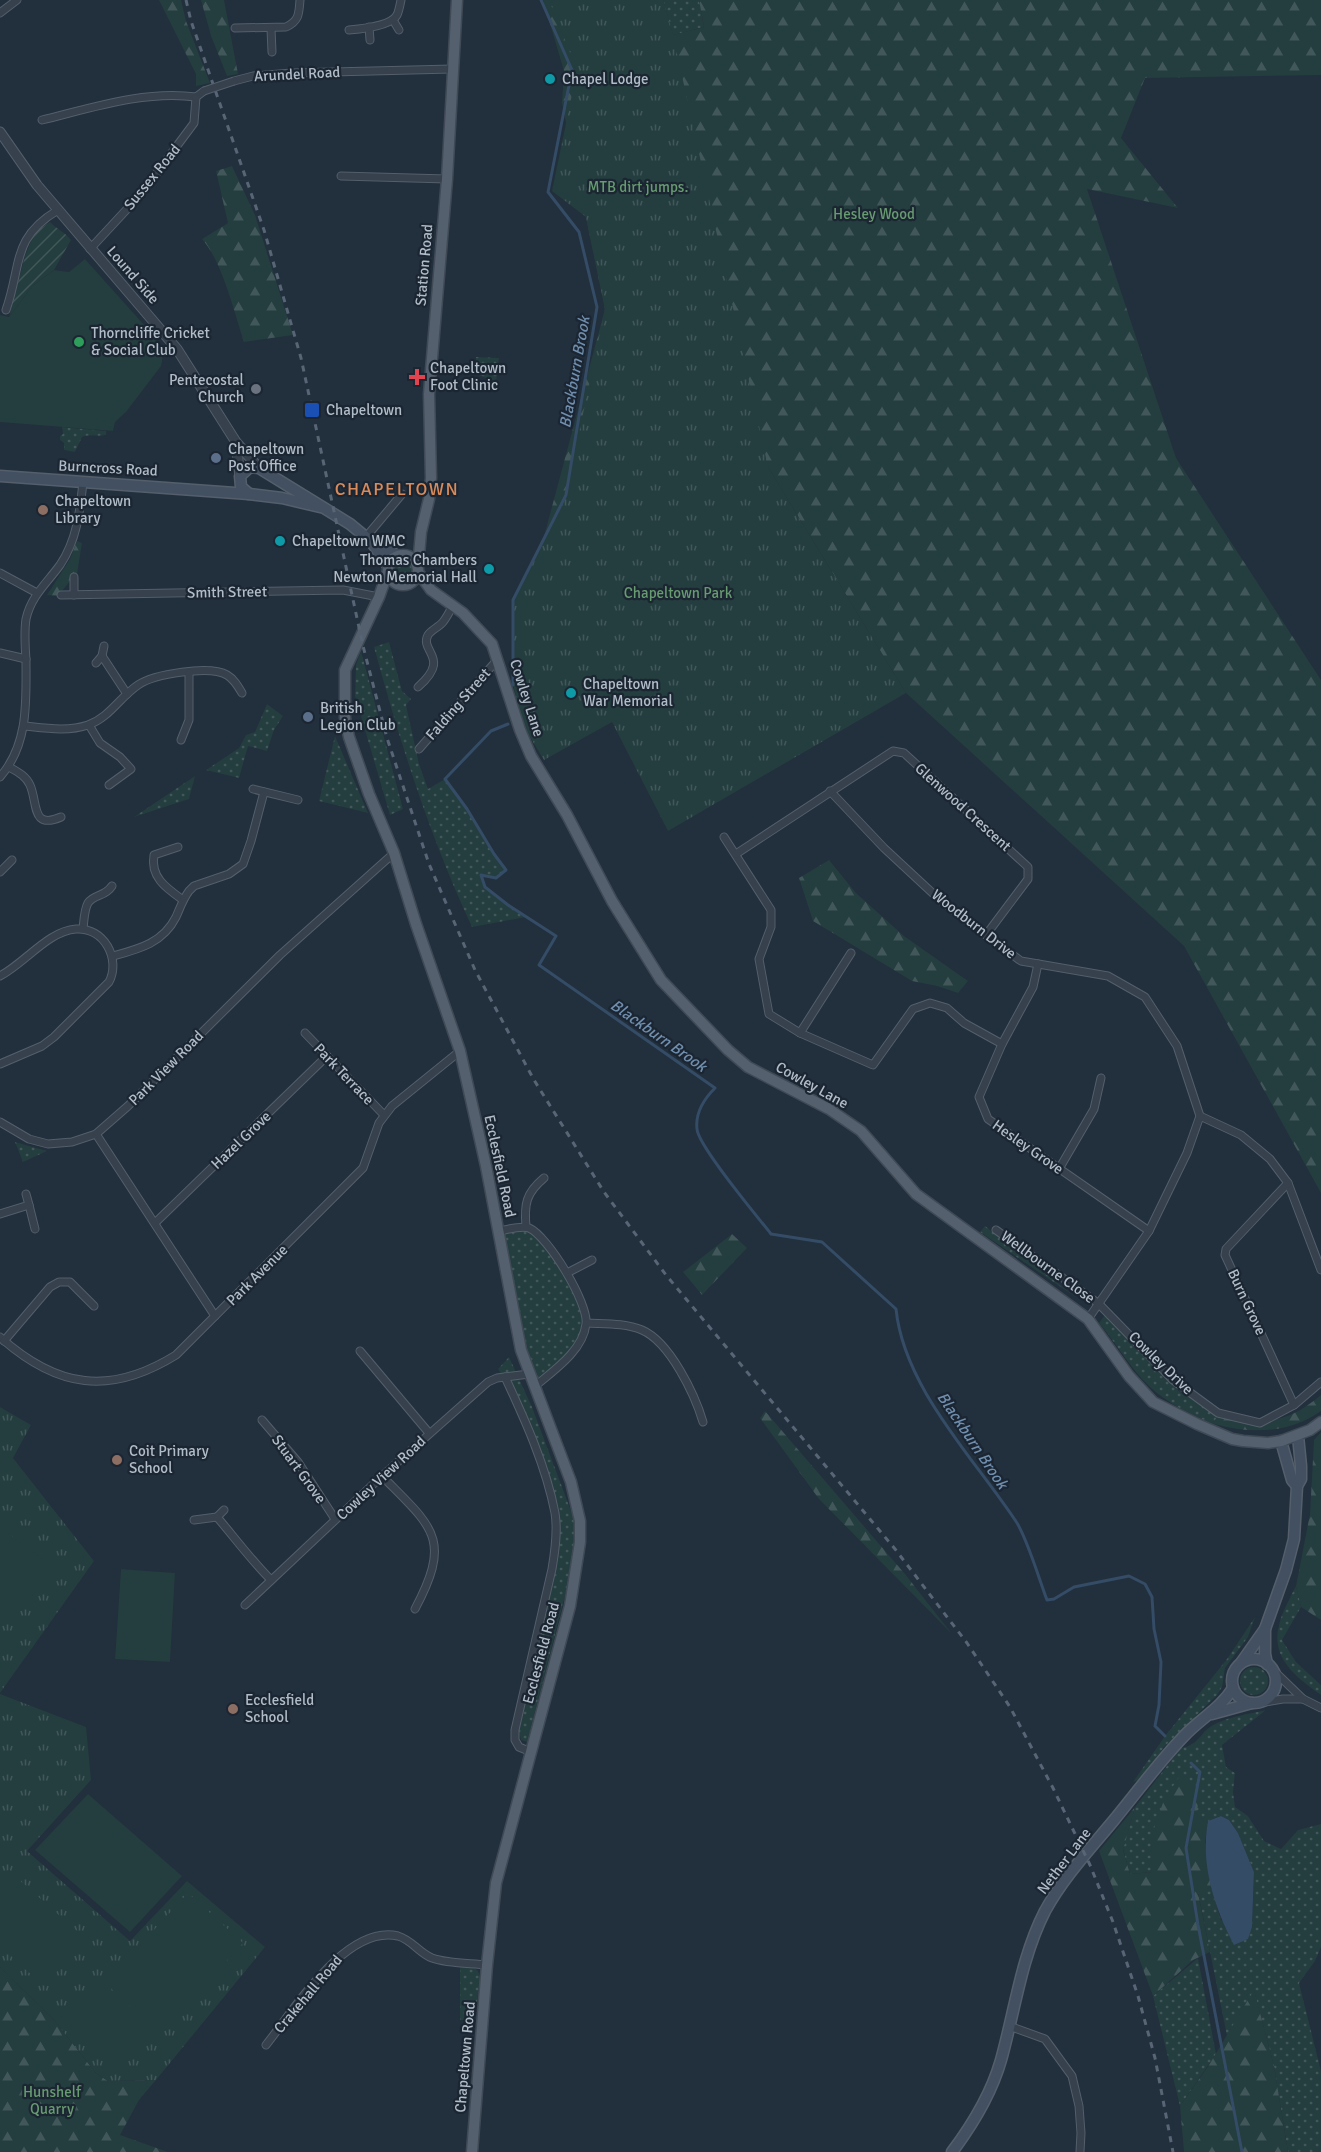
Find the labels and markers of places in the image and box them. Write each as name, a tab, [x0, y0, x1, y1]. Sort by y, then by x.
place label: Chapel Lodge	[562, 70, 649, 88]
marker: Chapel Lodge	[543, 72, 557, 86]
place label: Thorncliffe Cricket & Social Club	[91, 324, 210, 359]
marker: Thorncliffe Cricket & Social Club	[72, 335, 86, 349]
place label: Chapeltown Foot Clinic	[430, 359, 506, 394]
marker: Chapeltown Foot Clinic	[408, 368, 426, 386]
place label: Pentecostal Church	[169, 371, 244, 406]
marker: Pentecostal Church	[249, 382, 263, 396]
marker: Chapeltown	[303, 401, 321, 419]
place label: Chapeltown	[326, 401, 402, 419]
place label: Chapeltown Post Office	[228, 440, 304, 475]
marker: Chapeltown Post Office	[209, 451, 223, 465]
place label: Chapeltown Library	[55, 492, 131, 527]
marker: Chapeltown Library	[36, 503, 50, 517]
place label: Chapeltown WMC	[292, 532, 405, 550]
marker: Chapeltown WMC	[273, 534, 287, 548]
place label: Thomas Chambers Newton Memorial Hall	[333, 551, 477, 586]
marker: Thomas Chambers Newton Memorial Hall	[482, 562, 496, 576]
place label: Chapeltown War Memorial	[583, 675, 673, 710]
marker: Chapeltown War Memorial	[564, 686, 578, 700]
place label: British Legion Club	[320, 699, 396, 734]
marker: British Legion Club	[301, 710, 315, 724]
place label: Coit Primary School	[129, 1442, 209, 1477]
marker: Coit Primary School	[110, 1453, 124, 1467]
place label: Ecclesfield School	[245, 1691, 314, 1726]
marker: Ecclesfield School	[226, 1702, 240, 1716]

